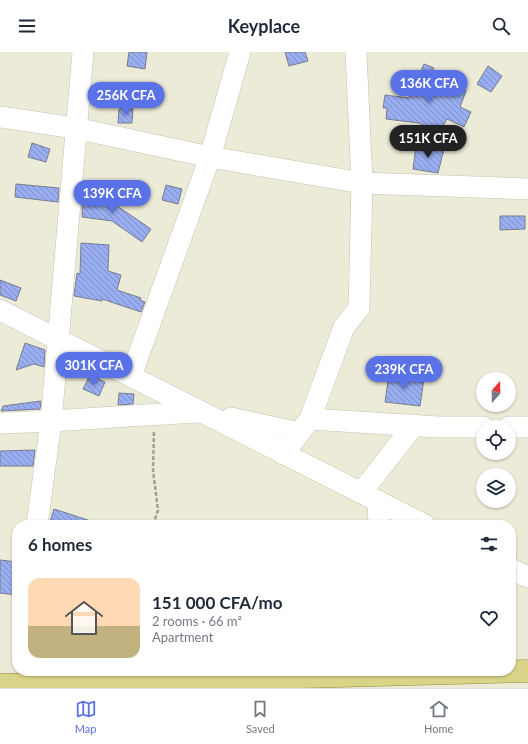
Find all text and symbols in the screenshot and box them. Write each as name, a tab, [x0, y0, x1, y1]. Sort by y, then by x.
icon: menu	[16, 15, 38, 37]
text: Keyplace	[228, 15, 300, 37]
icon: search	[490, 15, 512, 37]
pin: 136K CFA	[388, 70, 470, 104]
text: 136K CFA	[400, 75, 458, 91]
pin: 256K CFA	[85, 82, 167, 116]
text: 256K CFA	[97, 87, 155, 103]
pin: 151K CFA	[387, 125, 469, 159]
text: 151K CFA	[399, 130, 457, 146]
pin: 139K CFA	[71, 180, 153, 214]
text: 139K CFA	[83, 185, 141, 201]
pin: 301K CFA	[53, 352, 135, 386]
pin: 239K CFA	[363, 356, 445, 390]
text: 301K CFA	[65, 357, 123, 373]
text: 239K CFA	[375, 361, 433, 377]
north arrow	[476, 372, 516, 412]
map controls	[476, 372, 516, 508]
button: locate	[476, 420, 516, 460]
button: layers	[476, 468, 516, 508]
icon: filters	[478, 533, 500, 555]
text: 6 homes	[28, 534, 92, 555]
text: 151 000 CFA/mo	[152, 592, 283, 613]
icon: home	[60, 594, 108, 642]
icon: heart	[478, 607, 500, 629]
text: 2 rooms · 66 m²	[152, 613, 242, 629]
text: Apartment	[152, 629, 213, 645]
tab: Map	[75, 698, 97, 735]
tab: Saved	[246, 698, 275, 735]
tab: Home	[424, 698, 453, 735]

